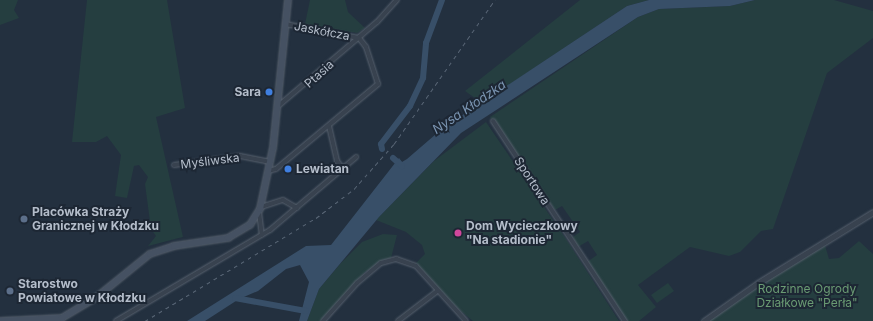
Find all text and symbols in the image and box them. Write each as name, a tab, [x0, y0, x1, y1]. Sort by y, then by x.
street label: Jaskółcza	[293, 19, 351, 43]
street label: Ptasia	[301, 57, 337, 91]
water label: Nysa Kłodzka	[429, 77, 509, 137]
place label: Sara	[234, 85, 261, 99]
marker: Sara	[264, 87, 274, 97]
street label: Myśliwska	[180, 150, 240, 172]
street label: Sportowa	[511, 154, 553, 208]
place label: Lewiatan	[296, 162, 349, 176]
marker: Lewiatan	[283, 164, 293, 174]
place label: Placówka Straży Granicznej w Kłodzku	[32, 205, 159, 233]
marker: Placówka Straży Granicznej w Kłodzku	[19, 214, 29, 224]
place label: Dom Wycieczkowy "Na stadionie"	[466, 219, 578, 247]
marker: Dom Wycieczkowy "Na stadionie"	[453, 228, 463, 238]
place label: Starostwo Powiatowe w Kłodzku	[18, 277, 146, 305]
park label: Rodzinne Ogrody Działkowe "Perła"	[756, 282, 858, 310]
marker: Starostwo Powiatowe w Kłodzku	[5, 286, 15, 296]

